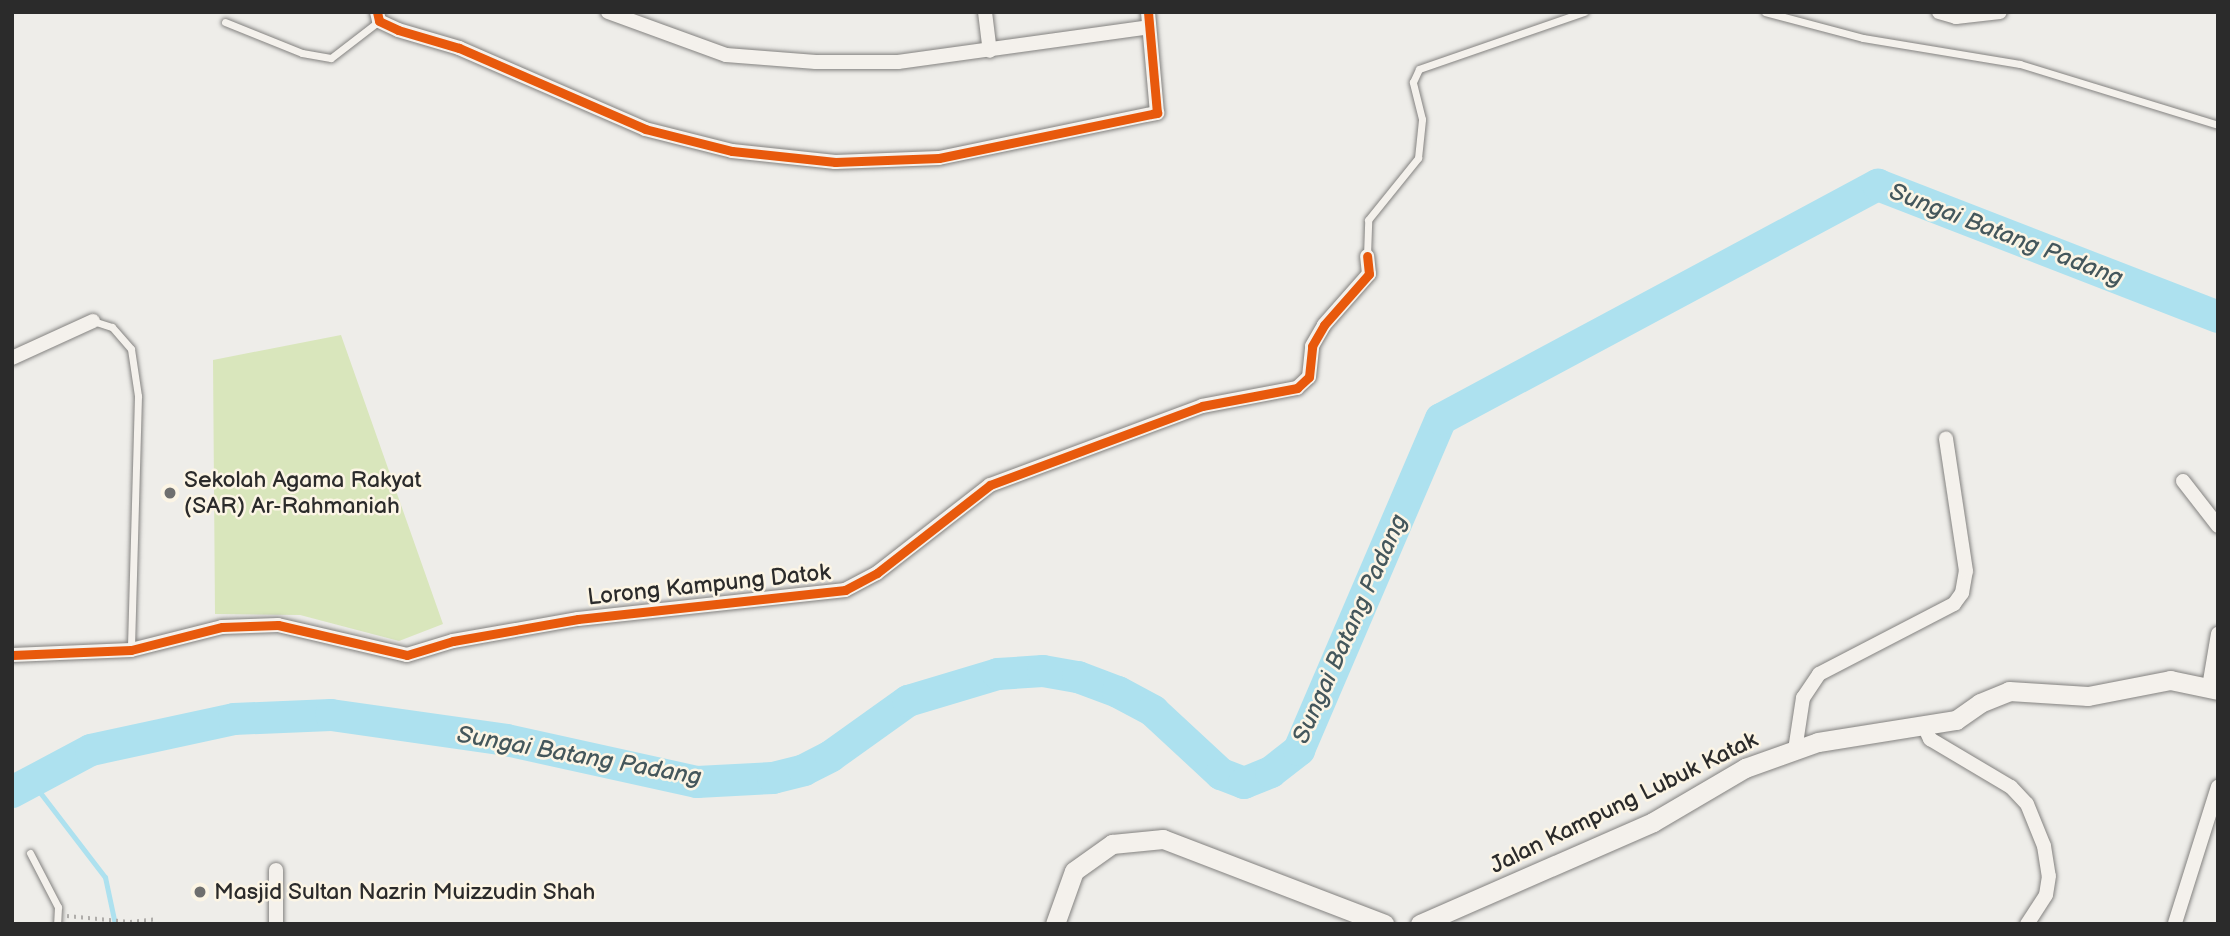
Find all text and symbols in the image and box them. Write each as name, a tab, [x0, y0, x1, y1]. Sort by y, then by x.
water label: Sungai Batang Padang	[1885, 177, 2127, 293]
place label: Sekolah Agama Rakyat (SAR) Ar-Rahmaniah	[184, 466, 422, 520]
marker: Sekolah Agama Rakyat (SAR) Ar-Rahmaniah	[162, 485, 178, 501]
water label: Sungai Batang Padang	[1286, 510, 1414, 748]
street label: Lorong Kampung Datok	[586, 559, 832, 611]
water label: Sungai Batang Padang	[454, 720, 704, 792]
street label: Jalan Kampung Lubuk Katak	[1486, 726, 1762, 880]
place label: Masjid Sultan Nazrin Muizzudin Shah	[214, 878, 596, 906]
marker: Masjid Sultan Nazrin Muizzudin Shah	[192, 884, 208, 900]

